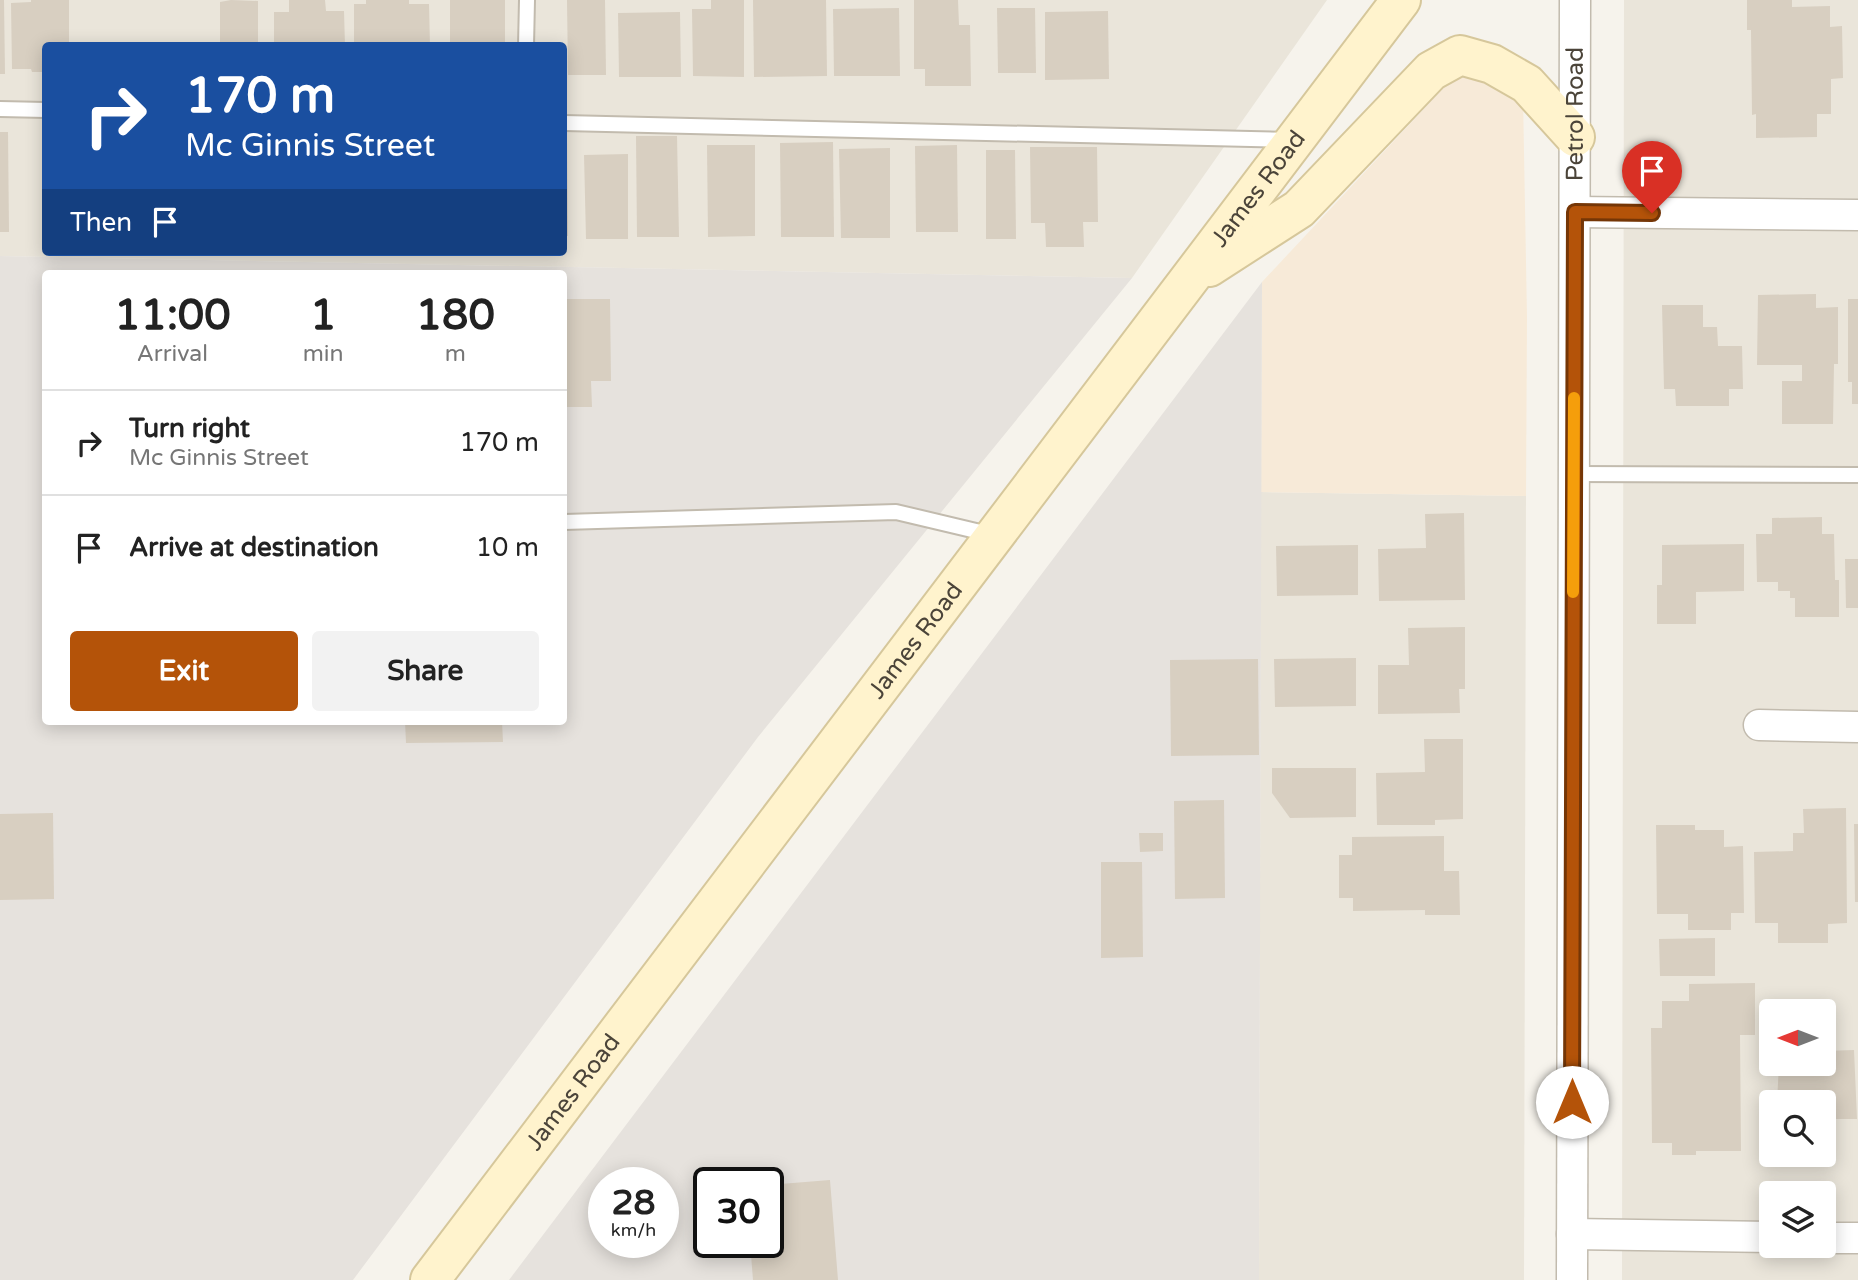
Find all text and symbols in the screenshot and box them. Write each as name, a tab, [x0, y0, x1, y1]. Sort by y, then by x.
street label: Petrol Road	[1561, 47, 1590, 181]
text: 170 m	[185, 67, 335, 126]
icon: right	[70, 70, 161, 161]
street label: James Road	[1205, 125, 1312, 253]
text: Mc Ginnis Street	[185, 127, 435, 165]
pin	[1622, 141, 1682, 213]
icon: arrive	[1633, 152, 1671, 190]
icon: arrive	[146, 203, 184, 241]
text: Then	[70, 207, 132, 238]
text: 11:00	[114, 290, 231, 341]
text: 1	[310, 290, 336, 341]
text: 180	[416, 290, 495, 341]
text: Arrival	[137, 340, 208, 368]
text: min	[303, 340, 344, 368]
text: m	[445, 340, 466, 368]
text: Turn right	[129, 413, 250, 444]
icon: right	[70, 424, 108, 462]
text: 170 m	[459, 427, 539, 458]
text: Mc Ginnis Street	[129, 444, 309, 472]
icon: arrive	[70, 529, 108, 567]
text: Arrive at destination	[129, 532, 379, 563]
text: 10 m	[476, 532, 539, 563]
street label: James Road	[862, 577, 969, 704]
button: Exit	[70, 631, 298, 711]
button: Share	[312, 631, 539, 711]
north arrow	[1759, 999, 1836, 1076]
map controls	[1759, 999, 1836, 1258]
street label: James Road	[520, 1028, 626, 1156]
position arrow	[1535, 1065, 1609, 1139]
button: search	[1759, 1090, 1836, 1167]
speed limit sign: 30	[693, 1167, 784, 1258]
button: layers	[1759, 1181, 1836, 1258]
text: 28	[612, 1182, 655, 1224]
text: km/h	[611, 1219, 656, 1241]

